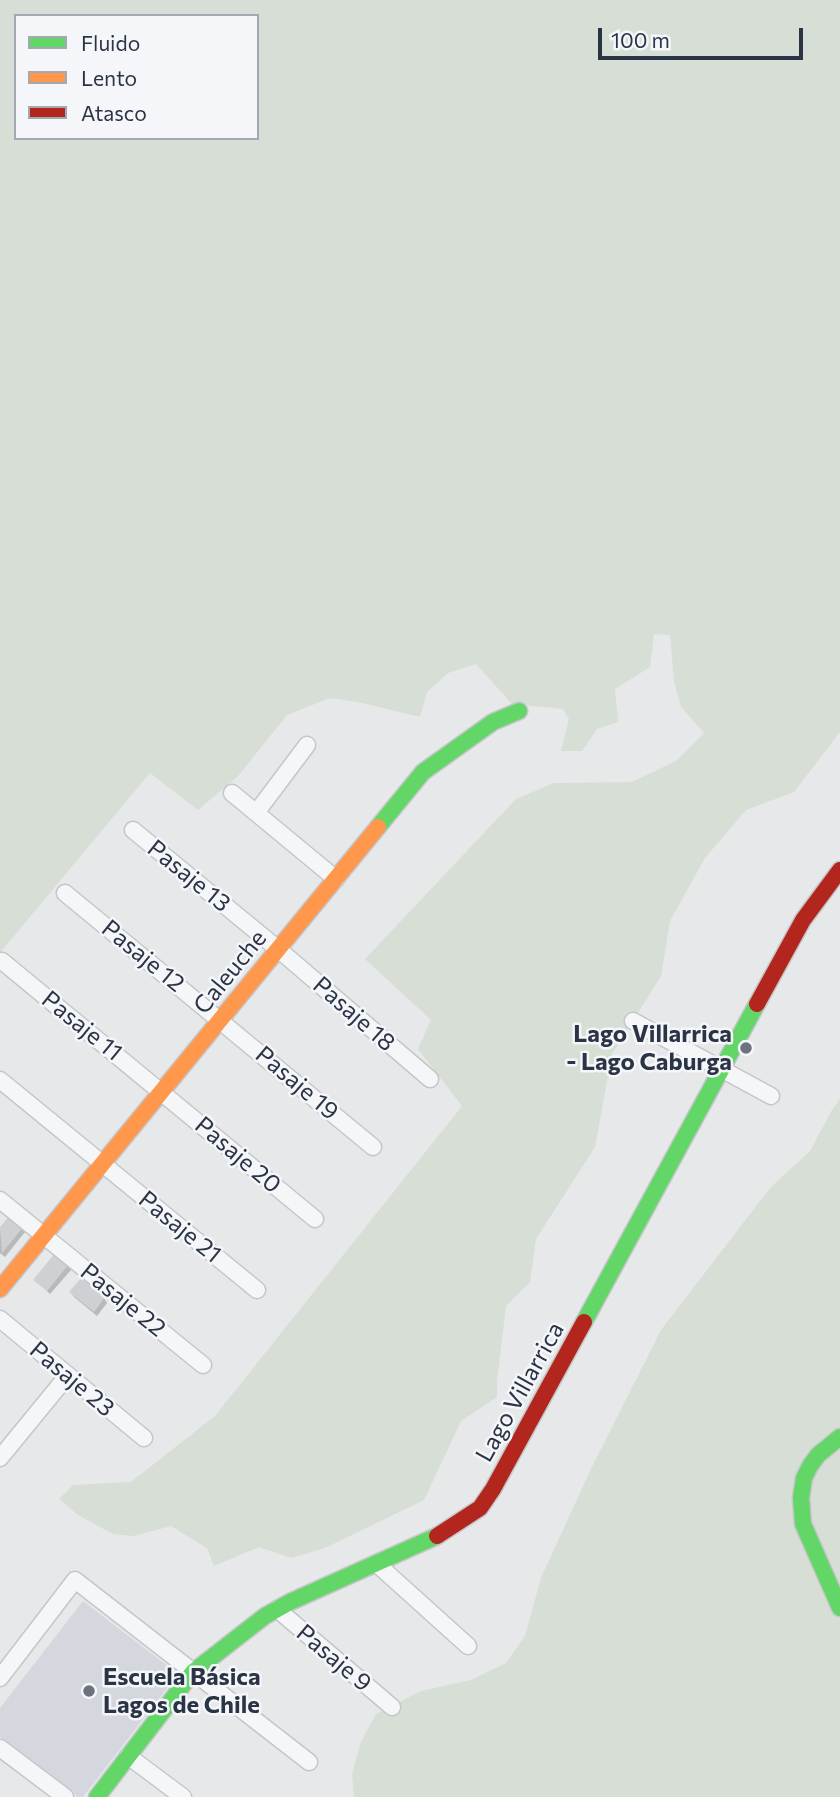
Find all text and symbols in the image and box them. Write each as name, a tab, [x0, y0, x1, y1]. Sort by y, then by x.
legend	[14, 14, 259, 140]
scale bar	[602, 14, 807, 58]
text: 100 m	[611, 27, 670, 52]
text: Fluido	[81, 30, 140, 55]
text: Lento	[81, 65, 137, 90]
text: Atasco	[81, 100, 147, 125]
street label: Pasaje 13	[142, 834, 236, 918]
street label: Pasaje 12	[96, 914, 190, 998]
street label: Caleuche	[188, 924, 272, 1020]
street label: Pasaje 18	[307, 971, 401, 1057]
street label: Pasaje 11	[36, 985, 128, 1067]
place label: Lago Villarrica - Lago Caburga	[566, 1020, 732, 1076]
street label: Pasaje 19	[250, 1040, 344, 1126]
marker: Lago Villarrica - Lago Caburga	[738, 1040, 754, 1056]
street label: Pasaje 20	[189, 1111, 287, 1199]
street label: Pasaje 21	[133, 1185, 227, 1269]
street label: Pasaje 22	[75, 1257, 171, 1343]
street label: Lago Villarrica	[470, 1317, 570, 1467]
street label: Pasaje 23	[24, 1335, 120, 1423]
street label: Pasaje 9	[291, 1618, 377, 1698]
place label: Escuela Básica Lagos de Chile	[103, 1663, 261, 1719]
marker: Escuela Básica Lagos de Chile	[81, 1683, 97, 1699]

